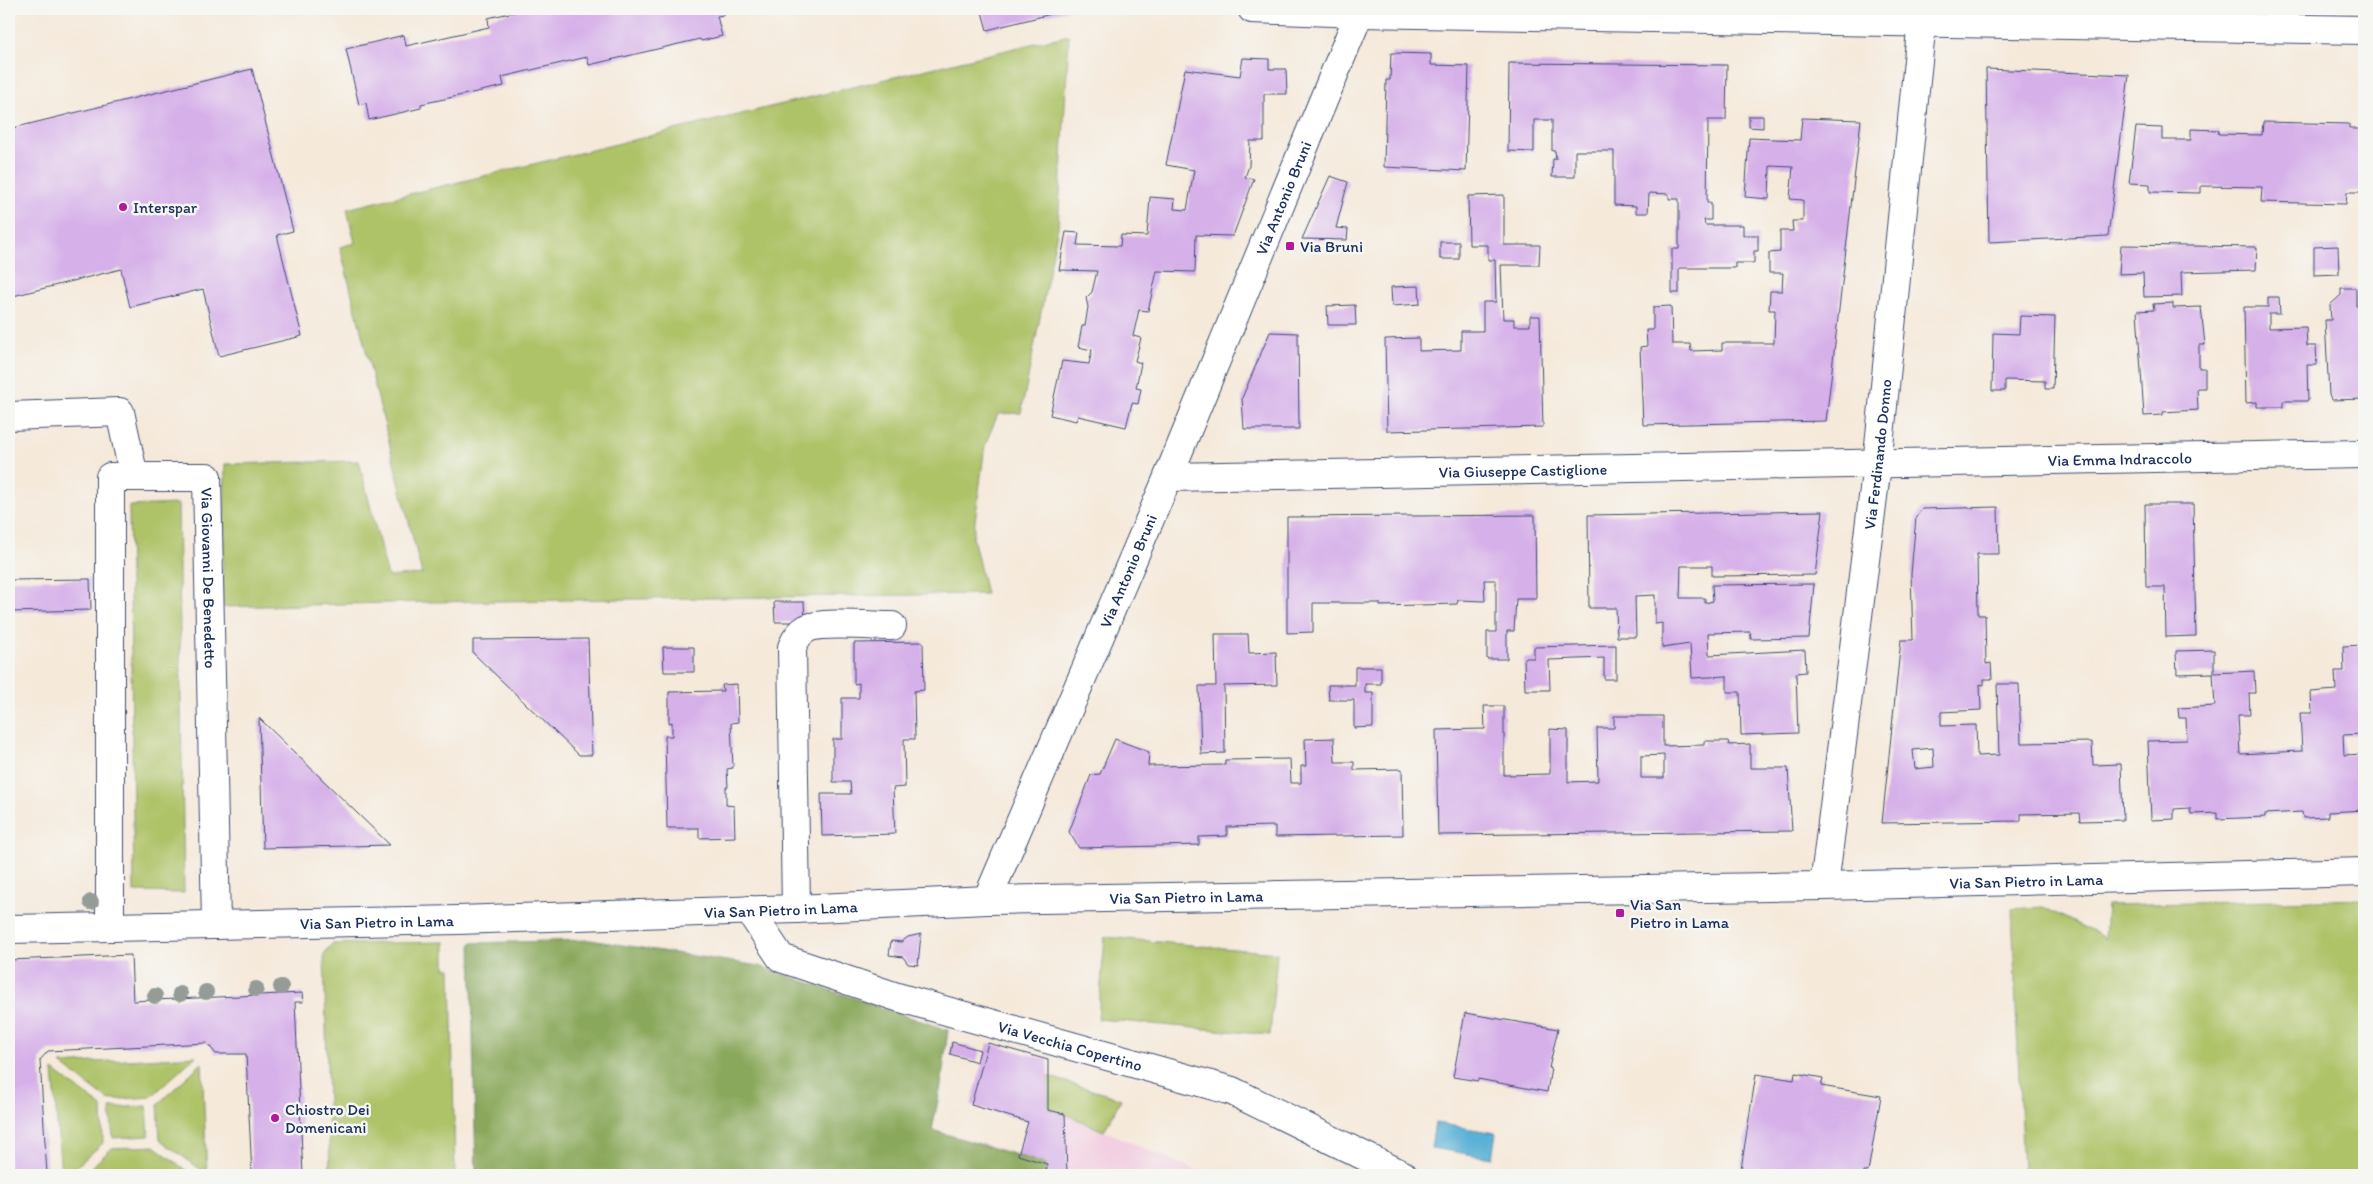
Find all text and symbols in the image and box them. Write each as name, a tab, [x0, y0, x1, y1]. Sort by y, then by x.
street label: Via Antonio Bruni	[1252, 138, 1316, 258]
place label: Interspar	[133, 198, 198, 217]
marker: Interspar	[117, 201, 129, 213]
place label: Via Bruni	[1300, 237, 1363, 256]
marker: Via Bruni	[1284, 240, 1296, 252]
street label: Via Ferdinando Donno	[1860, 378, 1896, 531]
street label: Via Emma Indraccolo	[2047, 448, 2192, 470]
street label: Via Giuseppe Castiglione	[1439, 460, 1607, 482]
street label: Via Giovanni De Benedetto	[197, 487, 220, 669]
street label: Via Antonio Bruni	[1096, 511, 1161, 631]
street label: Via San Pietro in Lama	[1949, 870, 2104, 893]
street label: Via San Pietro in Lama	[1109, 886, 1264, 908]
place label: Via San Pietro in Lama	[1630, 895, 1730, 932]
street label: Via San Pietro in Lama	[703, 897, 859, 922]
marker: Via San Pietro in Lama	[1614, 907, 1626, 919]
street label: Via San Pietro in Lama	[300, 911, 455, 933]
street label: Via Vecchia Copertino	[996, 1017, 1144, 1075]
place label: Chiostro Dei Domenicani	[285, 1100, 370, 1137]
marker: Chiostro Dei Domenicani	[269, 1112, 281, 1124]

